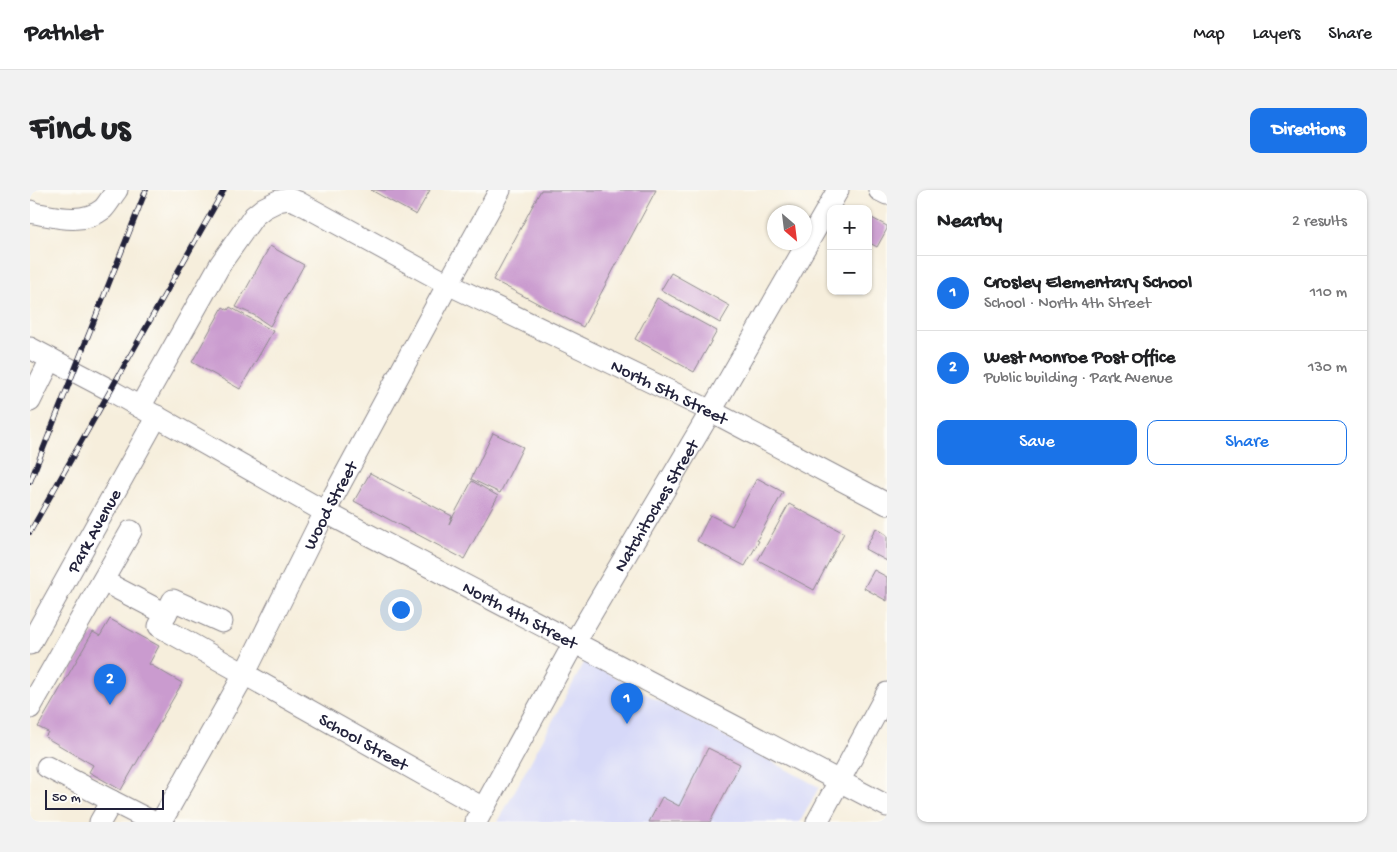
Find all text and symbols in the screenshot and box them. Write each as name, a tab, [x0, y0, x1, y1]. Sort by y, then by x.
text: Pathlet	[25, 20, 102, 49]
text: Map	[1193, 24, 1225, 45]
text: Layers	[1253, 24, 1300, 45]
text: Share	[1328, 24, 1372, 45]
button: Directions	[1250, 108, 1367, 153]
text: Find us	[30, 110, 130, 151]
north arrow	[767, 205, 812, 250]
map controls	[827, 205, 872, 295]
button: +	[827, 205, 872, 250]
text: Nearby	[937, 210, 1002, 235]
text: 2 results	[1292, 213, 1347, 232]
button: −	[827, 250, 872, 295]
text: Crosley Elementary School	[984, 272, 1192, 295]
text: 1	[950, 284, 956, 303]
text: 110 m	[1310, 284, 1347, 303]
text: School · North 4th Street	[984, 295, 1151, 314]
text: West Monroe Post Office	[984, 347, 1175, 370]
street label: North 5th Street	[607, 356, 732, 432]
text: 2	[949, 359, 957, 378]
text: 130 m	[1308, 359, 1347, 378]
text: Public building · Park Avenue	[984, 370, 1173, 389]
button: Save	[937, 420, 1137, 465]
button: Share	[1147, 420, 1347, 465]
street label: Natchitoches Street	[610, 435, 705, 576]
street label: Wood Street	[300, 457, 364, 554]
street label: Park Avenue	[63, 485, 128, 578]
street label: North 4th Street	[458, 578, 582, 656]
your location	[388, 597, 414, 623]
pin: 2	[94, 664, 126, 705]
pin: 1	[611, 683, 643, 724]
street label: School Street	[314, 710, 412, 777]
scale bar	[45, 787, 164, 810]
text: 50 m	[52, 790, 81, 807]

